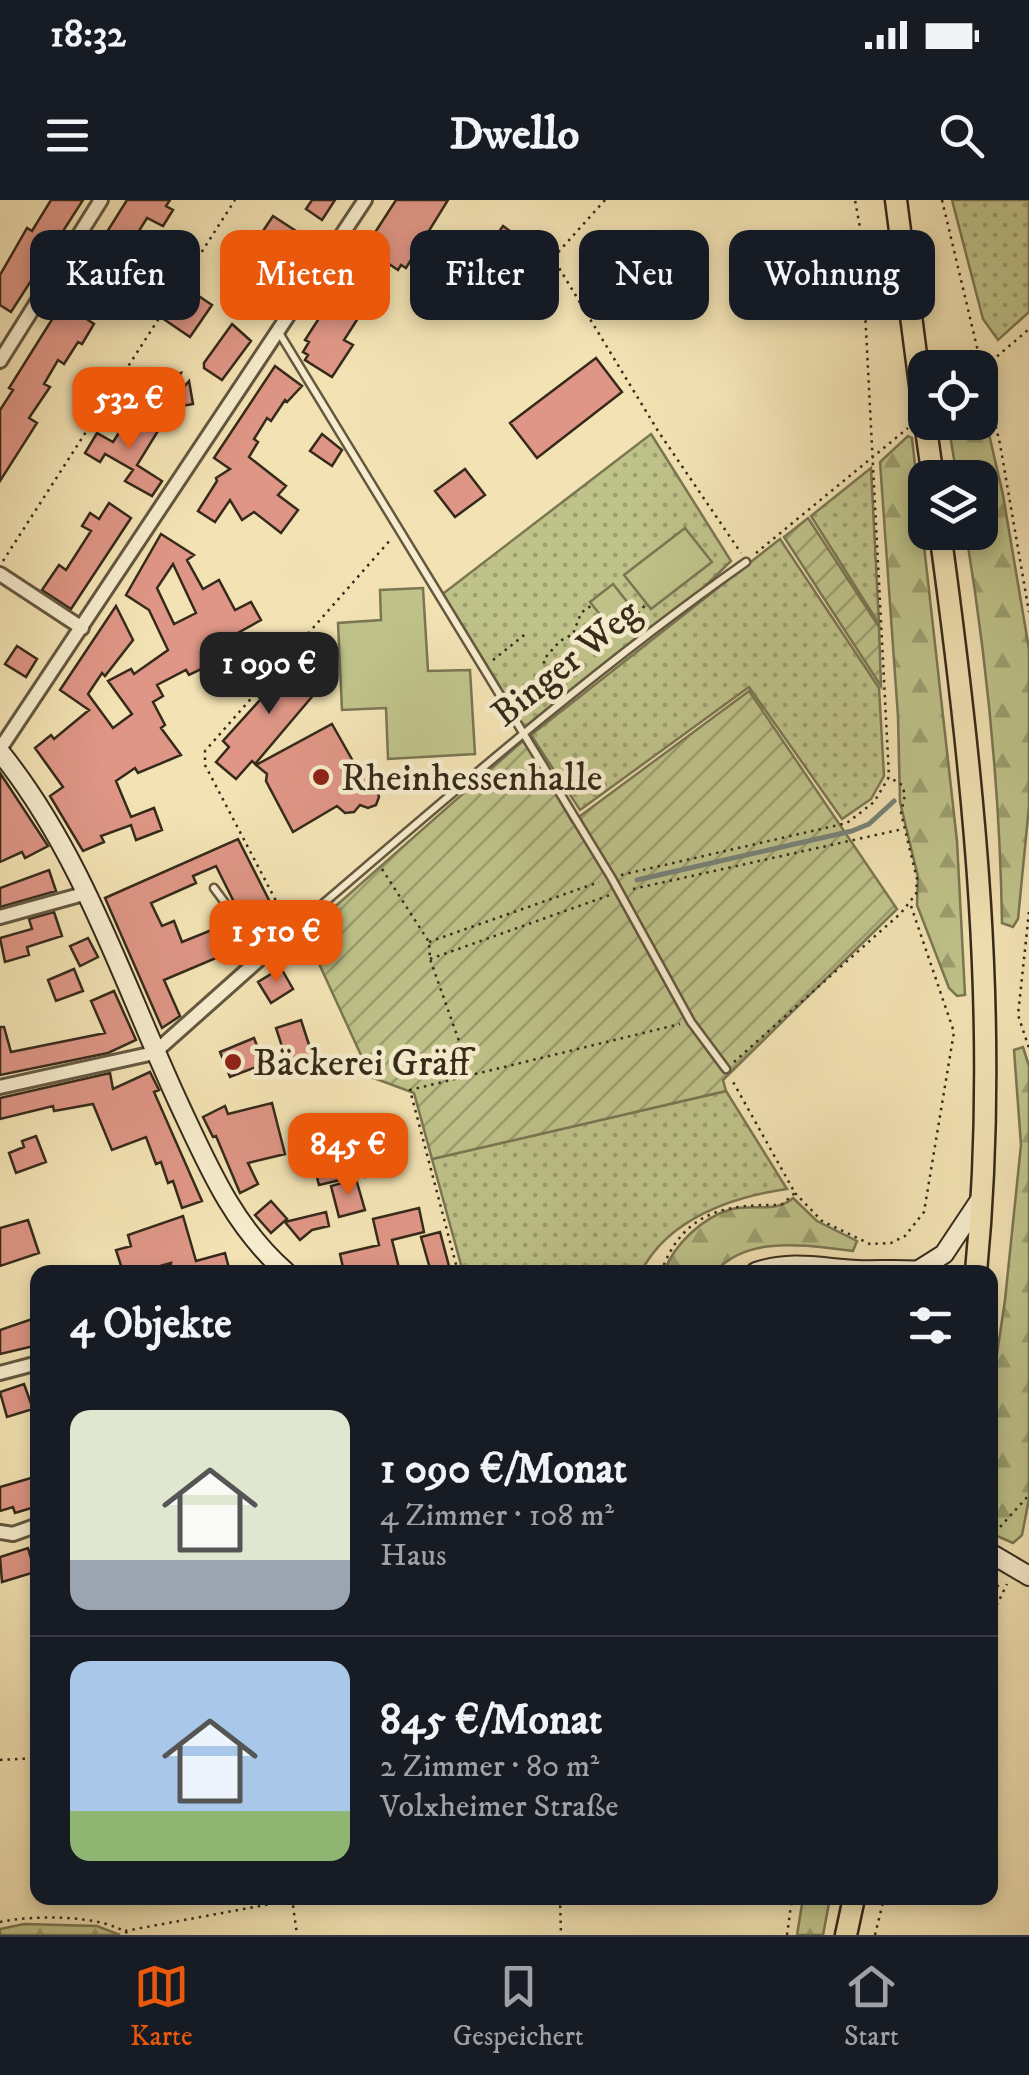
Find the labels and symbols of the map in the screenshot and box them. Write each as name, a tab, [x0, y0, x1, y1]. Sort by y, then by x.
pin: 532 €	[59, 367, 199, 452]
street label: Binger Weg	[482, 589, 651, 738]
pin: 1 090 €	[177, 632, 361, 717]
place label: Rheinhessenhalle	[341, 755, 602, 803]
marker: Rheinhessenhalle	[310, 766, 332, 788]
pin: 1 510 €	[184, 900, 368, 985]
place label: Bäckerei Gräff	[253, 1040, 475, 1088]
marker: Bäckerei Gräff	[222, 1051, 244, 1073]
pin: 845 €	[278, 1113, 418, 1198]

